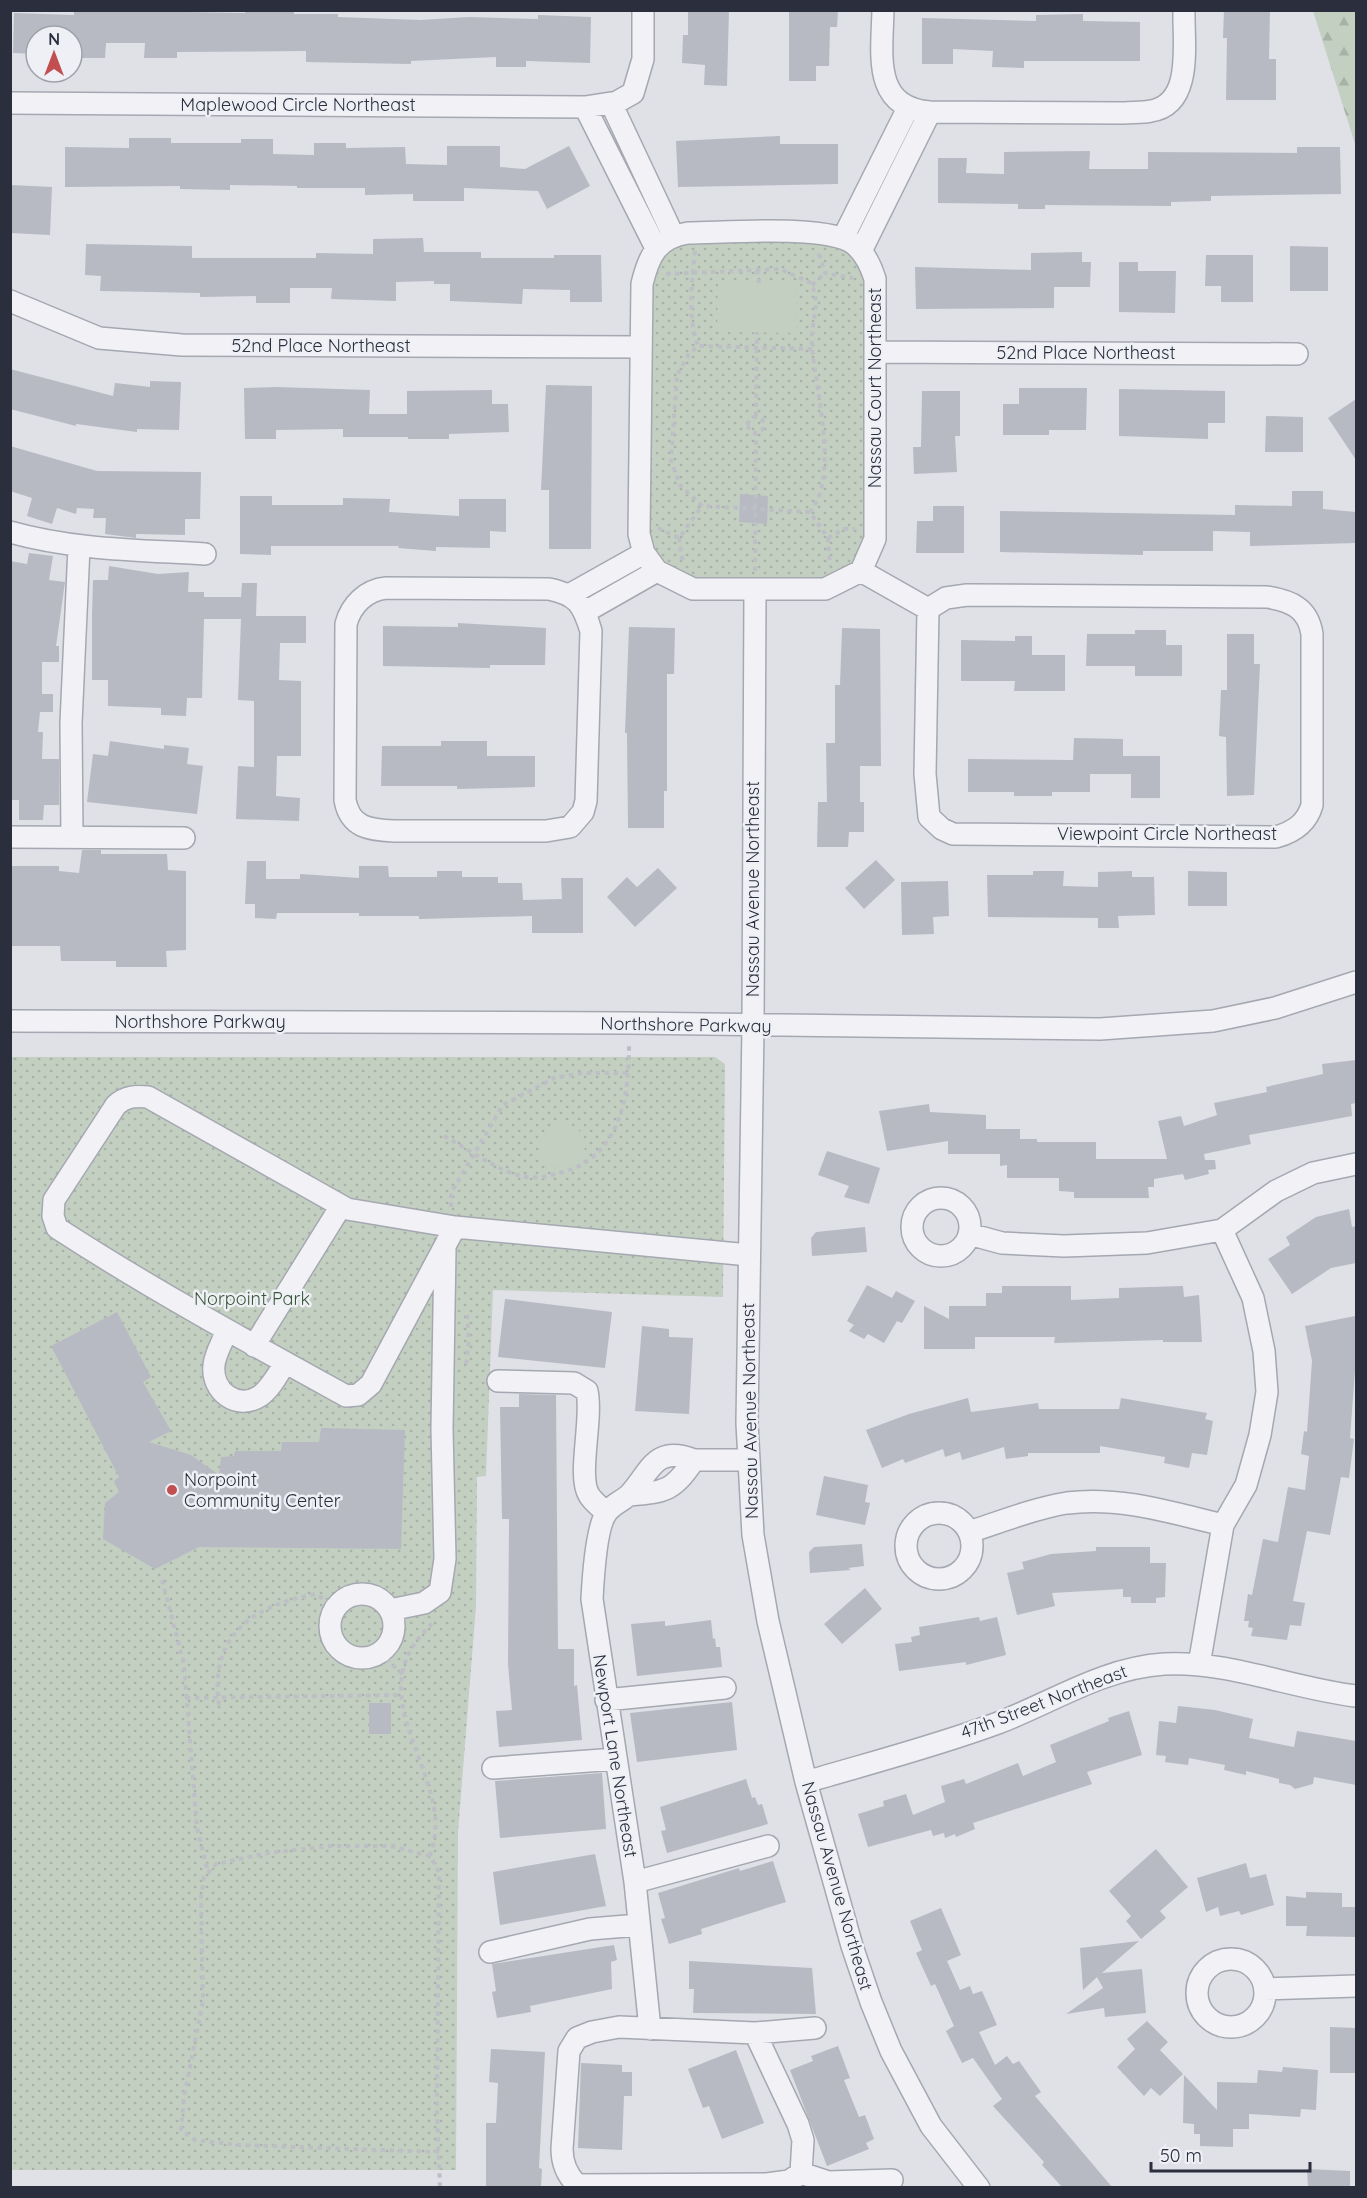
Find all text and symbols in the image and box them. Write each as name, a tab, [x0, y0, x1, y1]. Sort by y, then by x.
north arrow	[24, 24, 84, 84]
text: N	[48, 29, 60, 49]
street label: Maplewood Circle Northeast	[180, 93, 416, 116]
street label: Nassau Court Northeast	[863, 288, 886, 488]
street label: 52nd Place Northeast	[231, 334, 411, 357]
street label: 52nd Place Northeast	[996, 341, 1176, 364]
street label: Nassau Avenue Northeast	[741, 781, 764, 997]
street label: Viewpoint Circle Northeast	[1057, 822, 1277, 845]
street label: Northshore Parkway	[114, 1010, 286, 1033]
street label: Northshore Parkway	[600, 1012, 772, 1037]
park label: Norpoint Park	[194, 1287, 310, 1310]
street label: Nassau Avenue Northeast	[736, 1303, 763, 1519]
place label: Norpoint Community Center	[184, 1468, 341, 1512]
marker: Norpoint Community Center	[165, 1483, 179, 1497]
street label: Newport Lane Northeast	[588, 1653, 643, 1859]
street label: 47th Street Northeast	[957, 1659, 1130, 1744]
street label: Nassau Avenue Northeast	[797, 1779, 878, 1993]
scale bar	[1151, 2135, 1310, 2173]
text: 50 m	[1160, 2144, 1202, 2167]

